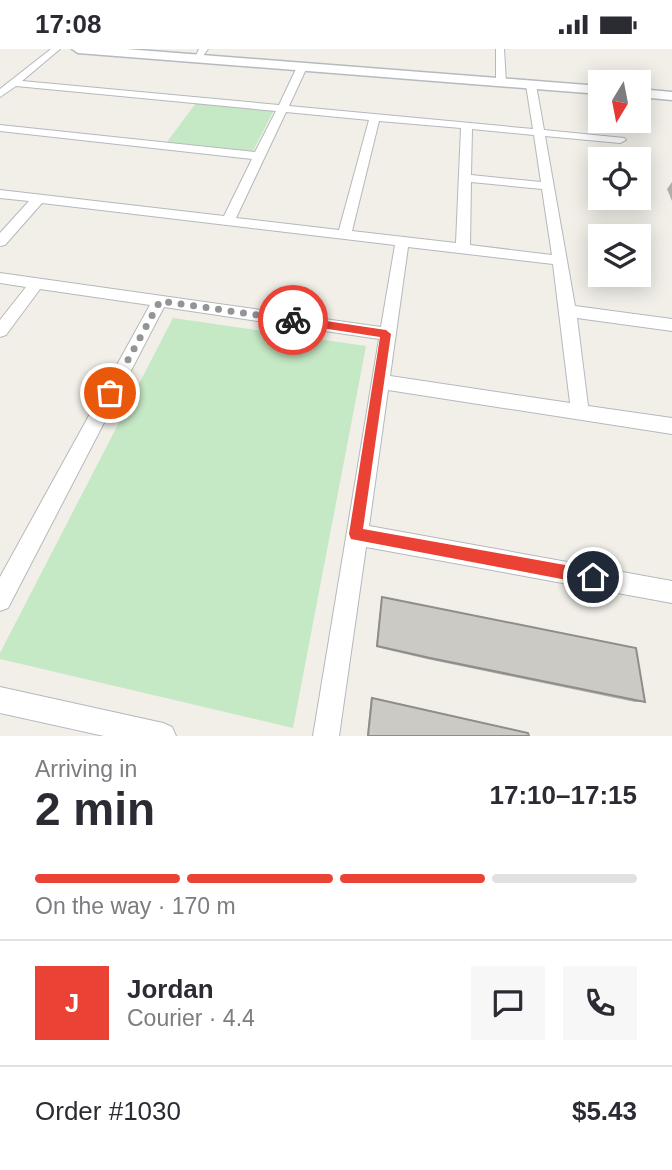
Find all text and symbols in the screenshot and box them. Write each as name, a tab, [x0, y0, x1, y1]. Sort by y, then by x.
text: 17:08	[35, 9, 102, 39]
north arrow	[588, 70, 651, 133]
map controls	[588, 70, 651, 287]
button: locate	[588, 147, 651, 210]
button: layers	[588, 224, 651, 287]
courier	[258, 285, 328, 355]
icon: bike	[274, 301, 312, 339]
pin	[80, 363, 140, 423]
icon: bag	[91, 374, 129, 412]
pin	[563, 547, 623, 607]
icon: home	[574, 558, 612, 596]
text: Arriving in	[35, 756, 137, 782]
text: 17:10–17:15	[490, 780, 637, 810]
text: 2 min	[35, 783, 155, 835]
text: On the way · 170 m	[35, 893, 236, 919]
button: chat	[471, 966, 545, 1040]
button: phone	[563, 966, 637, 1040]
text: Jordan	[127, 974, 214, 1004]
text: J	[65, 988, 79, 1018]
text: Courier · 4.4	[127, 1005, 255, 1031]
text: Order #1030	[35, 1096, 181, 1126]
text: $5.43	[572, 1096, 637, 1126]

